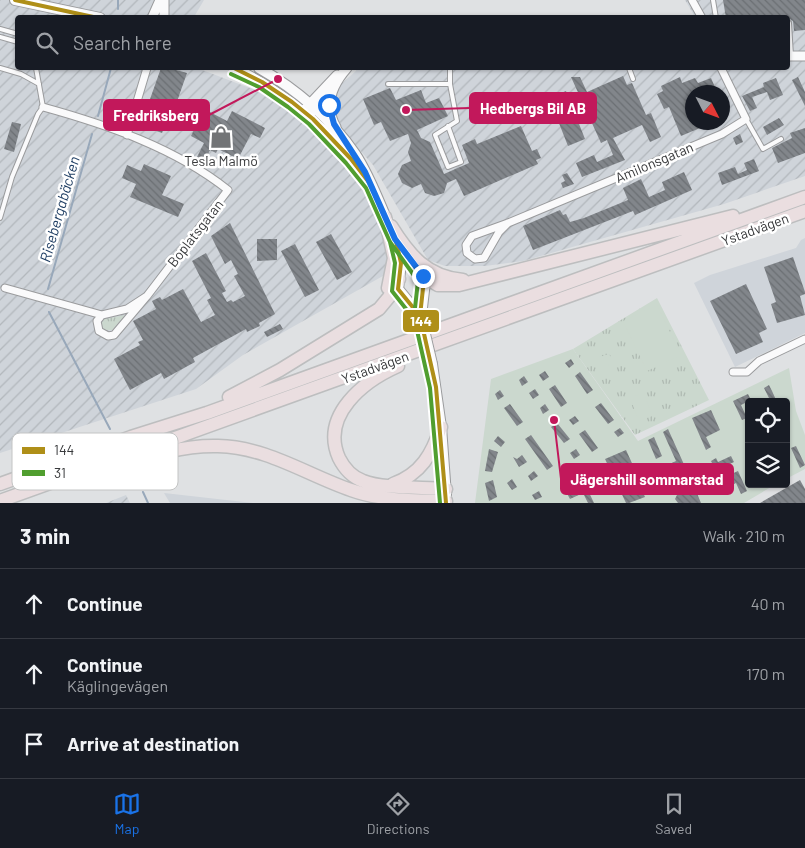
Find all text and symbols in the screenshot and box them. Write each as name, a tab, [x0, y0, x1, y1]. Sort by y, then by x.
search box	[15, 15, 790, 70]
icon: search	[33, 29, 61, 57]
text: Search here	[73, 31, 172, 54]
north arrow	[685, 85, 730, 130]
callout: Hedbergs Bil AB	[470, 93, 596, 123]
route start	[318, 94, 341, 117]
text: Hedbergs Bil AB	[480, 99, 586, 117]
callout: Fredriksberg	[104, 100, 209, 130]
text: Fredriksberg	[113, 106, 199, 124]
shop icon: Tesla Malmö	[208, 124, 234, 150]
street label: Amilonsgatan	[612, 138, 696, 186]
place label: Tesla Malmö	[184, 152, 258, 169]
water label: Risebergabäcken	[35, 154, 83, 264]
street label: Boplatsgatan	[163, 196, 227, 270]
street label: Ystadvägen	[719, 209, 791, 249]
route end	[412, 265, 435, 288]
line badge: 144	[402, 309, 440, 333]
text: 144	[410, 312, 432, 329]
street label: Ystadvägen	[339, 347, 411, 387]
map controls	[745, 398, 790, 488]
button: locate	[745, 398, 790, 443]
legend	[12, 433, 178, 490]
text: 144	[54, 441, 74, 458]
button: layers	[745, 443, 790, 488]
text: 31	[54, 464, 66, 481]
callout: Jägershill sommarstad	[561, 464, 733, 494]
text: Jägershill sommarstad	[571, 470, 723, 488]
text: 3 min	[20, 523, 70, 548]
text: Walk · 210 m	[703, 526, 785, 545]
icon: ahead	[20, 590, 48, 618]
text: Continue	[67, 592, 143, 615]
text: 40 m	[751, 594, 785, 613]
text: Continue	[67, 653, 143, 676]
icon: ahead	[20, 660, 48, 688]
text: 170 m	[746, 664, 785, 683]
text: Käglingevägen	[67, 676, 168, 695]
icon: arrive	[20, 730, 48, 758]
text: Arrive at destination	[67, 732, 239, 755]
tab: Map	[113, 790, 141, 837]
tab: Directions	[367, 790, 429, 837]
tab: Saved	[655, 790, 692, 837]

